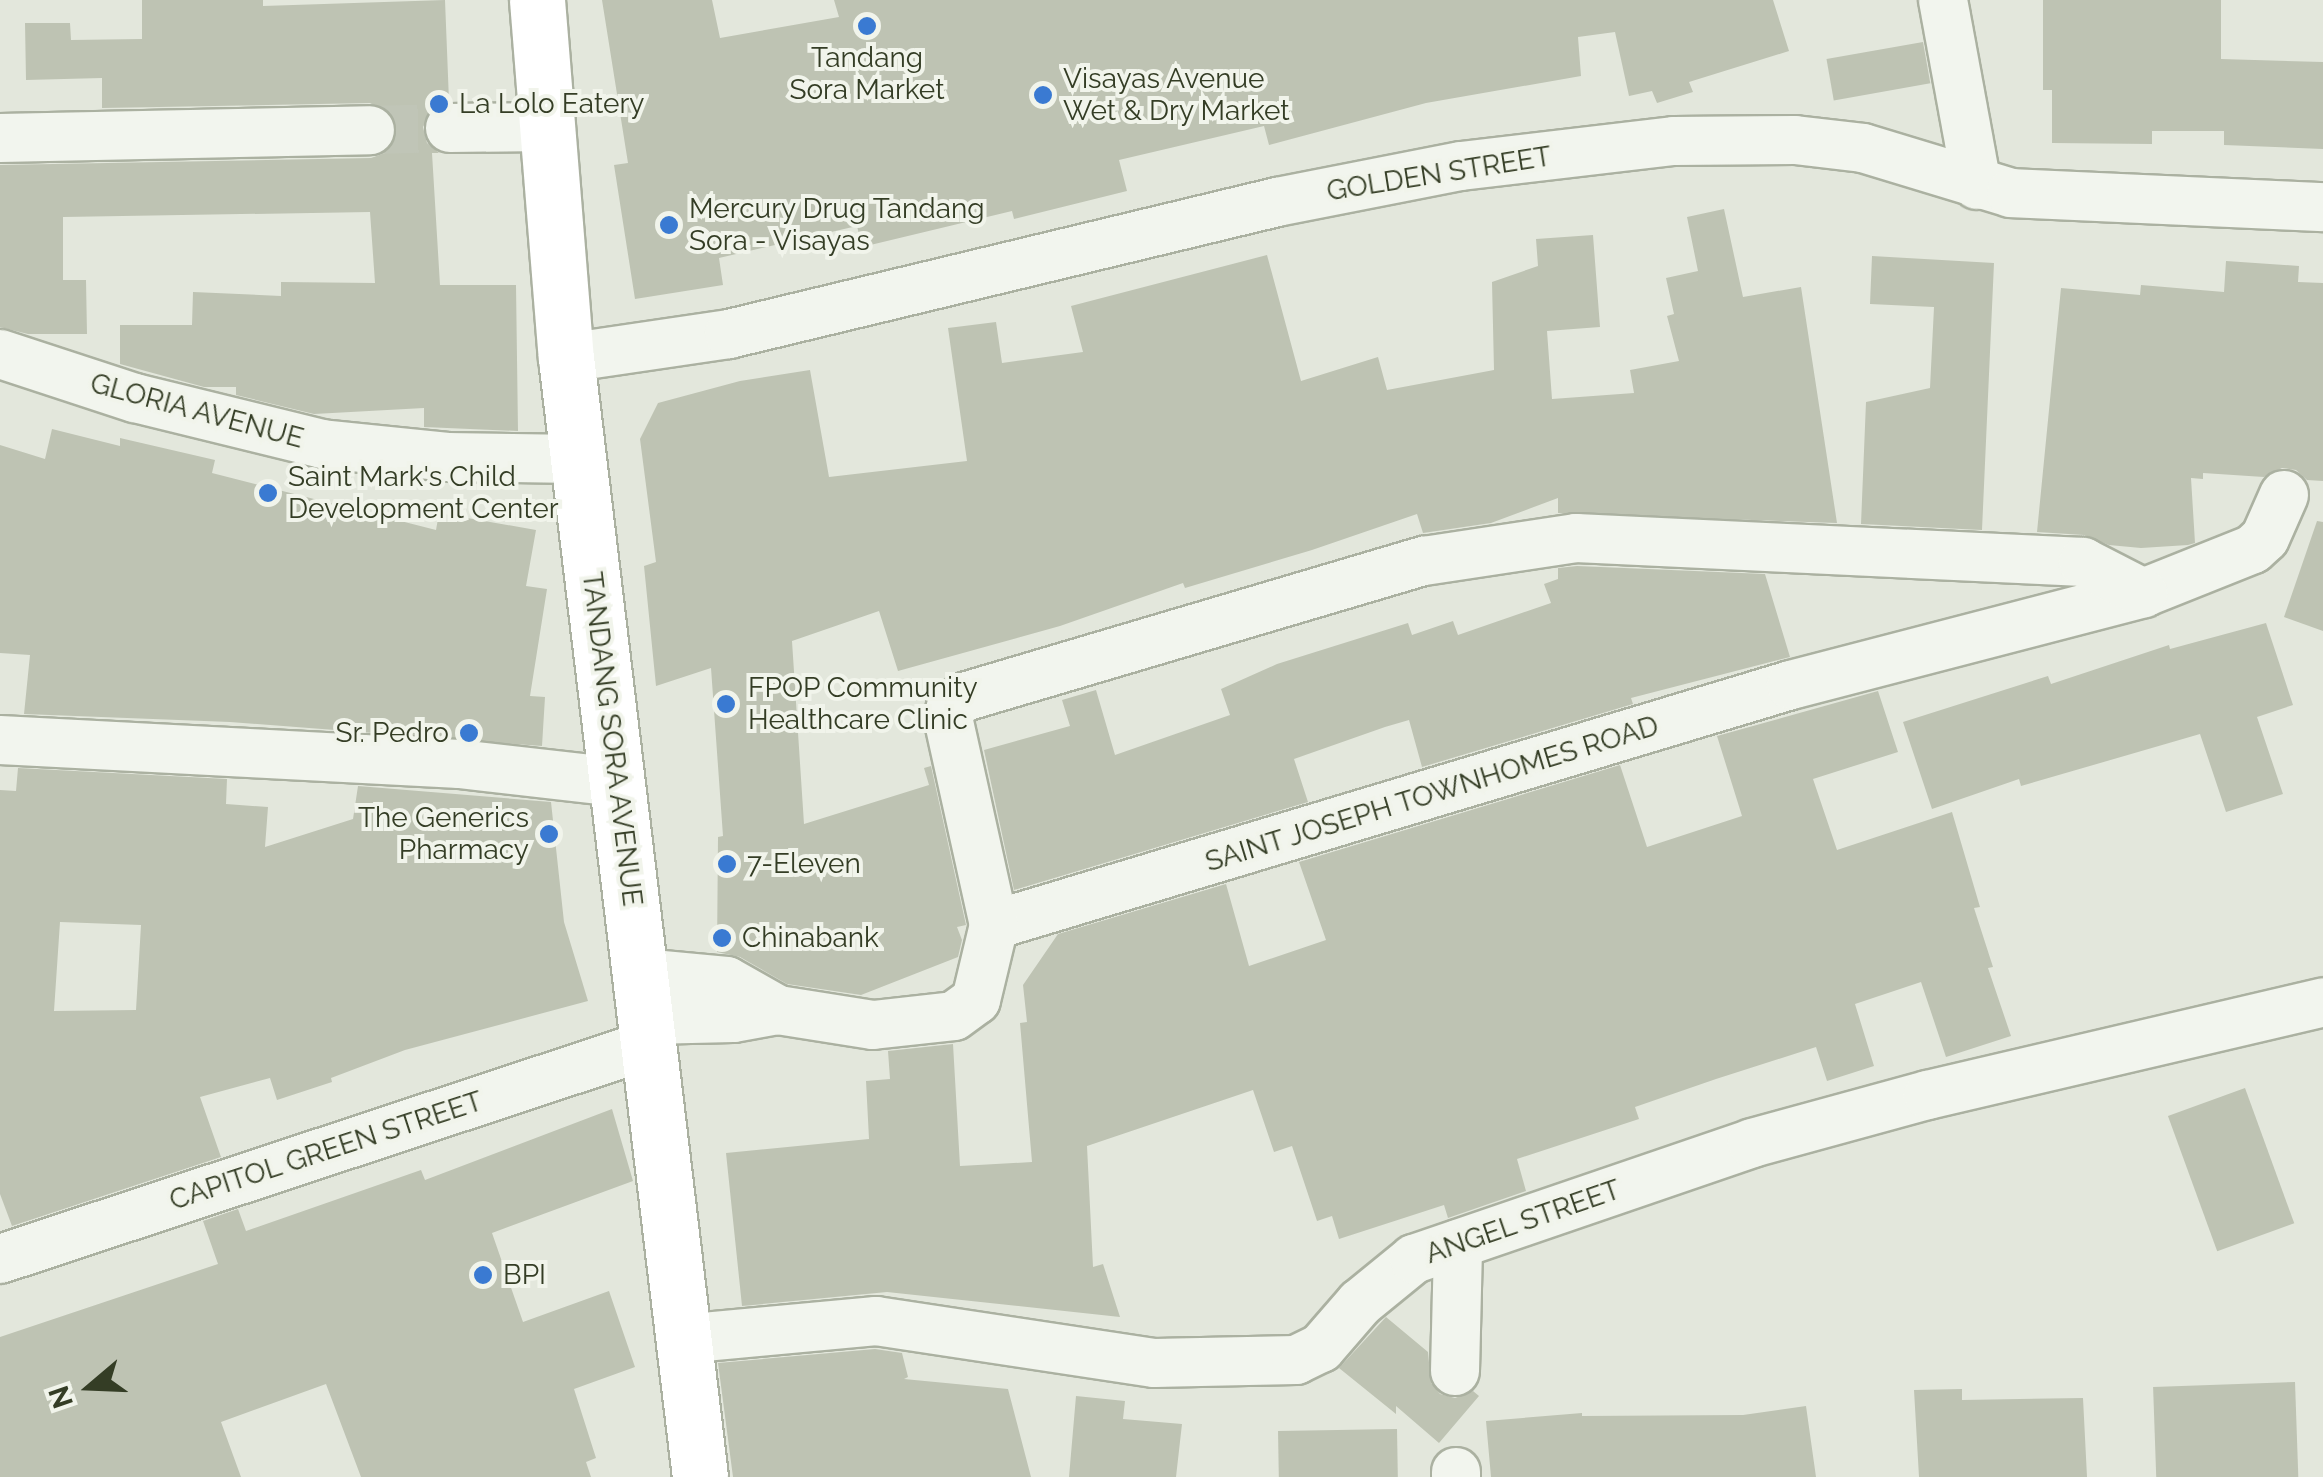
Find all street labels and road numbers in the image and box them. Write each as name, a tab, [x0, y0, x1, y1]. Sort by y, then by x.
street label: GOLDEN STREET	[1324, 140, 1554, 208]
street label: GLORIA AVENUE	[86, 366, 308, 456]
street label: TANDANG SORA AVENUE	[575, 569, 649, 909]
street label: SAINT JOSEPH TOWNHOMES ROAD	[1200, 709, 1664, 879]
street label: CAPITOL GREEN STREET	[165, 1084, 487, 1218]
street label: ANGEL STREET	[1421, 1173, 1625, 1271]

